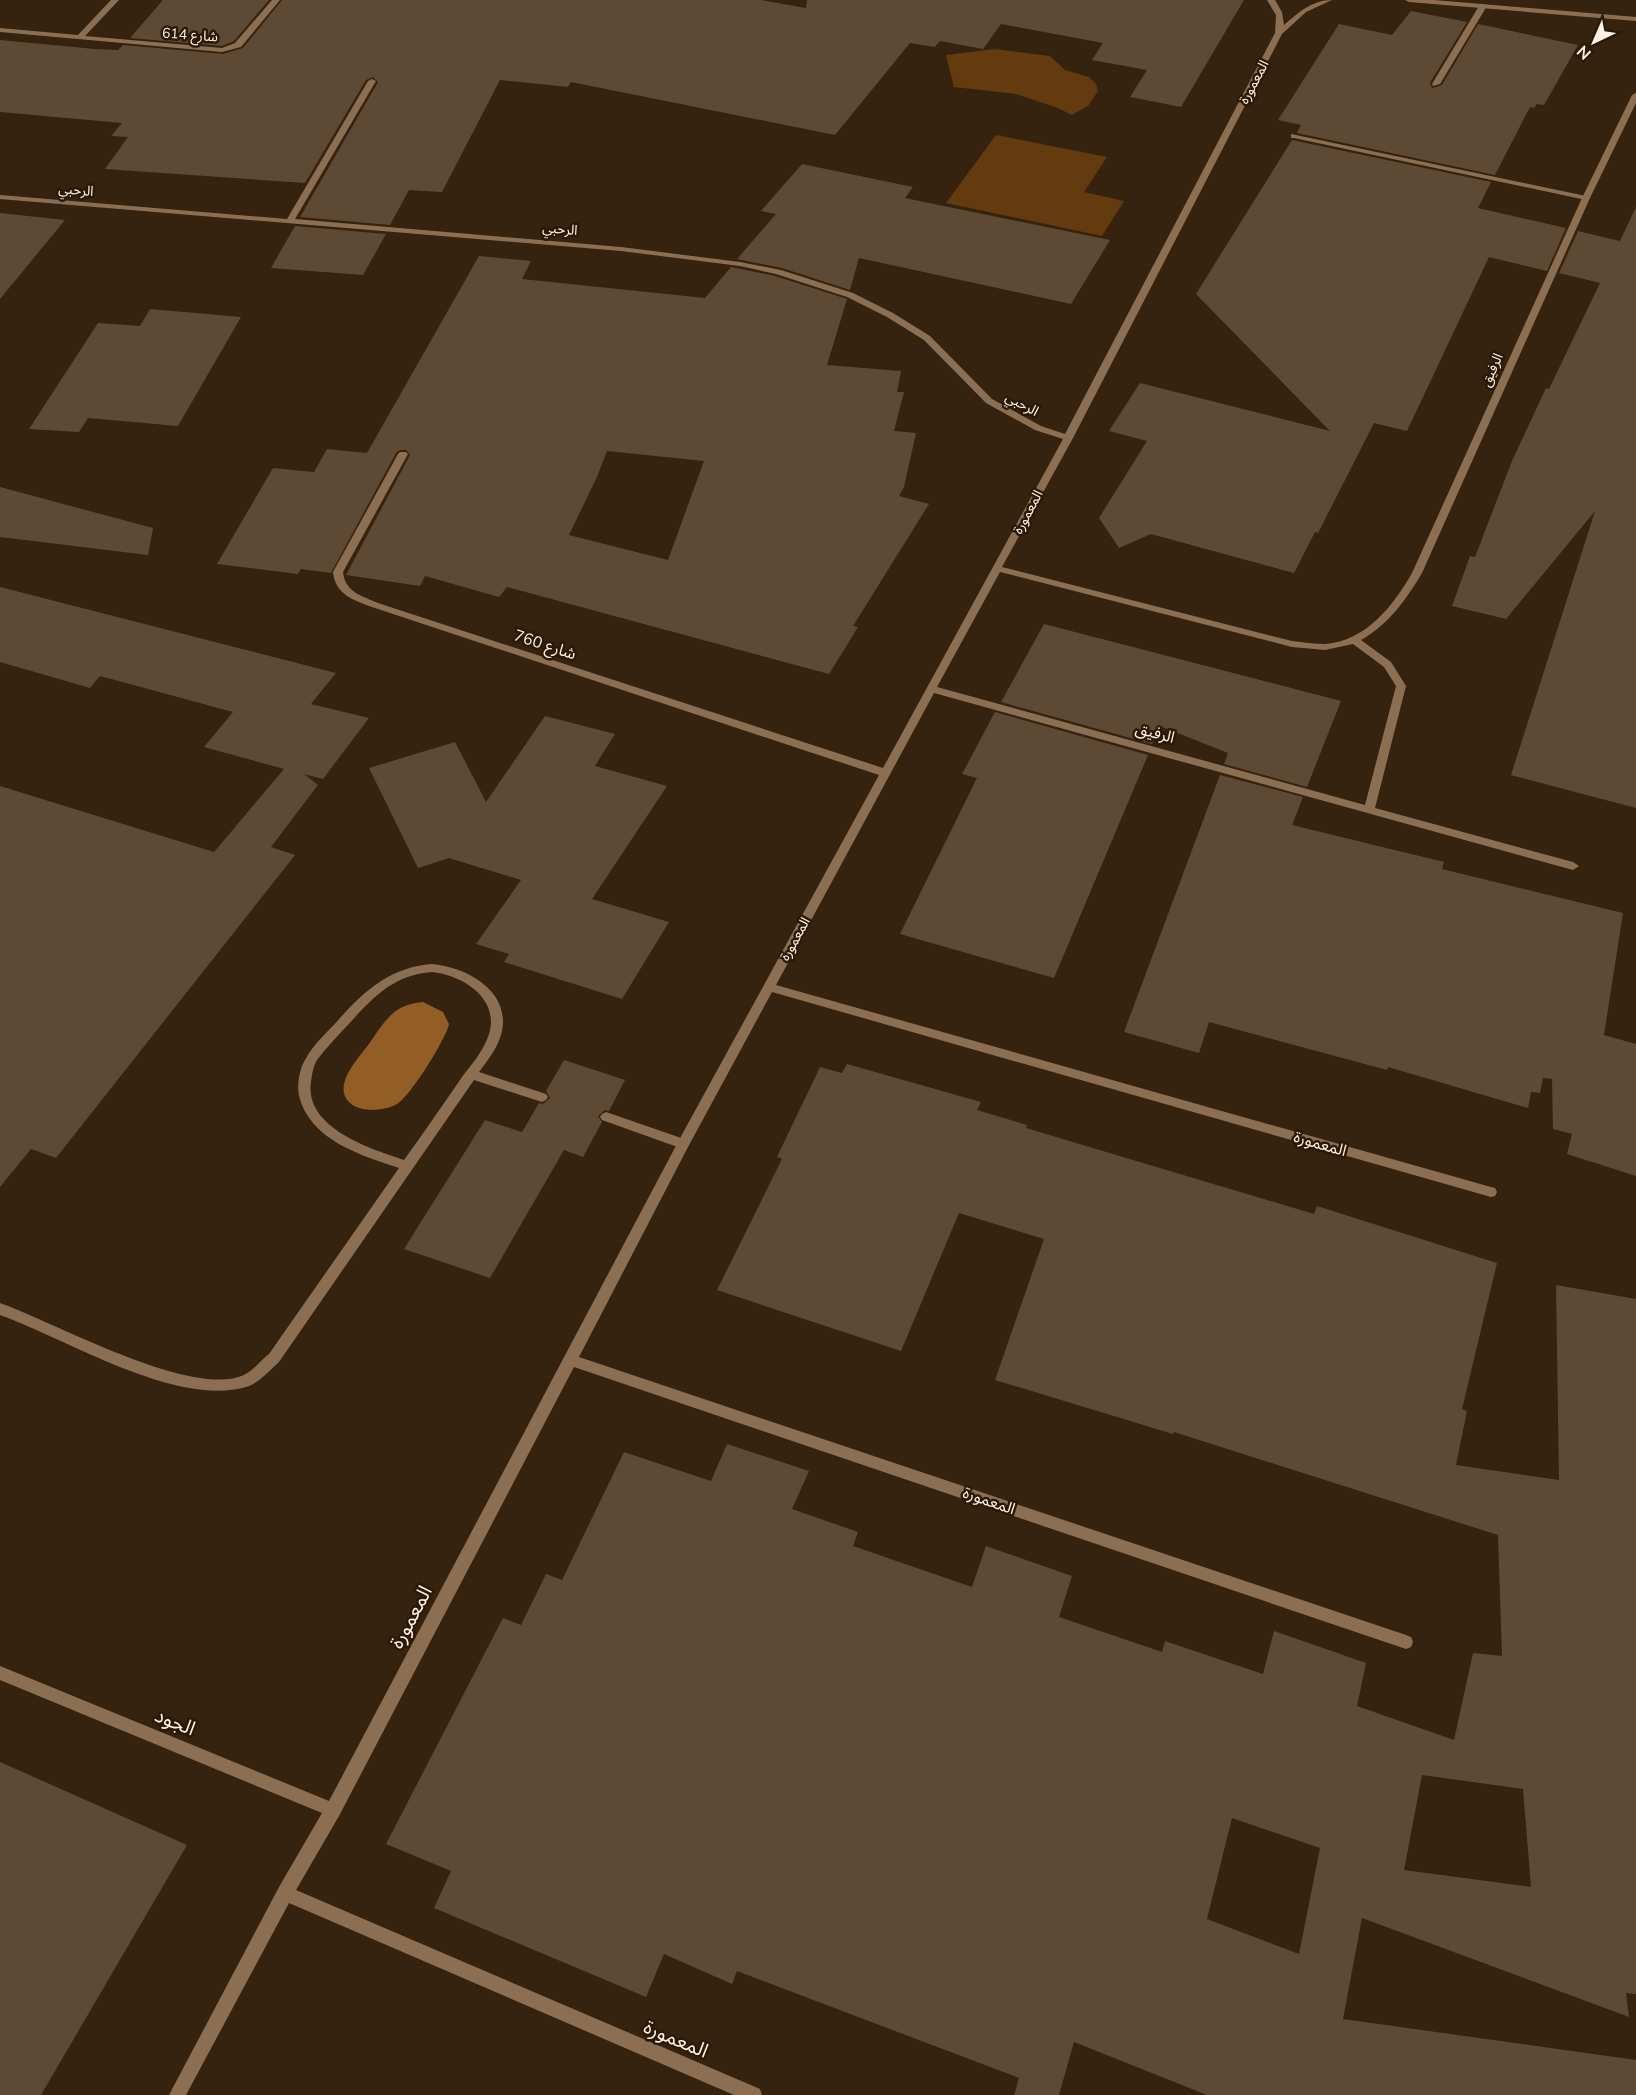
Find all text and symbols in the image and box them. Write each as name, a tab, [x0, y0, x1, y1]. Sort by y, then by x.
north arrow	[1564, 12, 1624, 72]
street label: شارع 614	[161, 24, 219, 47]
text: N	[1572, 40, 1596, 64]
street label: المعمورة	[1235, 57, 1273, 107]
street label: الرحبي	[57, 179, 94, 202]
street label: الرحبي	[541, 218, 578, 241]
street label: الرفيق	[1476, 350, 1508, 390]
street label: الرحبي	[1001, 387, 1042, 422]
street label: المعمورة	[1009, 487, 1047, 537]
street label: شارع 760	[511, 625, 579, 666]
street label: الرفيق	[1133, 717, 1177, 749]
street label: المعمورة	[775, 914, 815, 964]
street label: المعمورة	[1291, 1126, 1349, 1162]
street label: المعمورة	[960, 1482, 1018, 1520]
street label: المعمورة	[383, 1581, 439, 1653]
street label: الجود	[151, 1702, 199, 1742]
street label: المعمورة	[640, 2013, 712, 2065]

